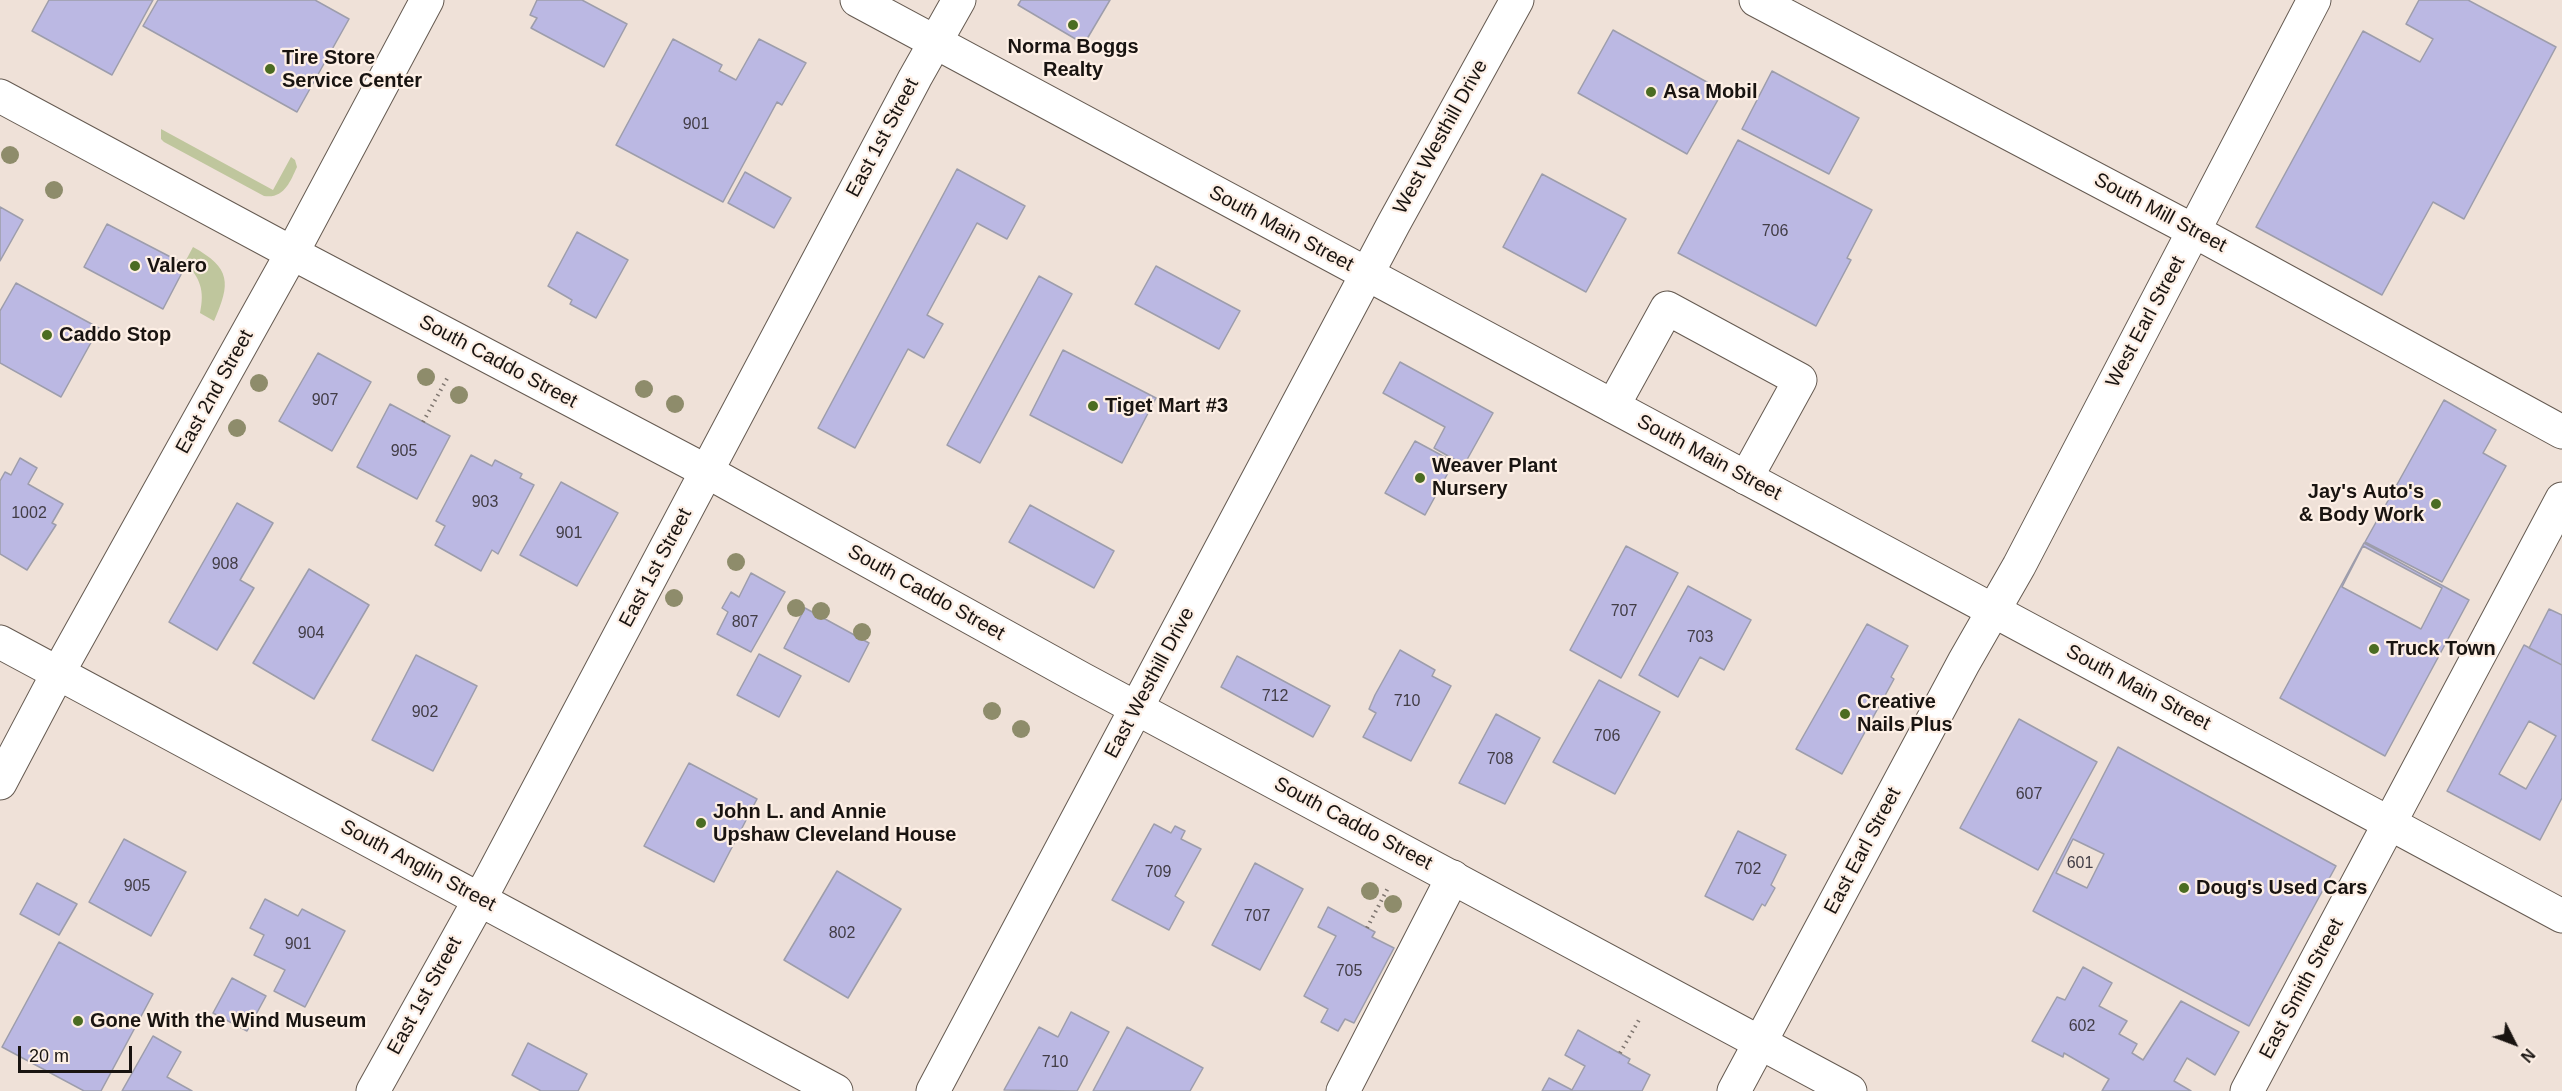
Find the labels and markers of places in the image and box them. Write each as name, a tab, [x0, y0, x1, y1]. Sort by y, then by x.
marker: Norma Boggs Realty	[1066, 18, 1080, 32]
place label: Norma Boggs Realty	[1007, 35, 1139, 82]
place label: Tire Store Service Center	[282, 46, 422, 93]
marker: Tire Store Service Center	[263, 62, 277, 76]
place label: Asa Mobil	[1663, 80, 1757, 104]
marker: Asa Mobil	[1644, 85, 1658, 99]
place label: Valero	[147, 254, 207, 278]
marker: Valero	[128, 259, 142, 273]
place label: Caddo Stop	[59, 323, 171, 347]
marker: Caddo Stop	[40, 328, 54, 342]
place label: Tiget Mart #3	[1105, 394, 1228, 418]
marker: Tiget Mart #3	[1086, 399, 1100, 413]
place label: Weaver Plant Nursery	[1432, 454, 1557, 501]
marker: Weaver Plant Nursery	[1413, 471, 1427, 485]
place label: Jay's Auto's & Body Work	[2299, 480, 2424, 527]
marker: Jay's Auto's & Body Work	[2429, 497, 2443, 511]
place label: Truck Town	[2386, 637, 2496, 661]
marker: Truck Town	[2367, 642, 2381, 656]
place label: Creative Nails Plus	[1857, 690, 1953, 737]
marker: Creative Nails Plus	[1838, 707, 1852, 721]
place label: John L. and Annie Upshaw Cleveland House	[713, 800, 956, 847]
marker: John L. and Annie Upshaw Cleveland House	[694, 816, 708, 830]
place label: Doug's Used Cars	[2196, 876, 2367, 900]
marker: Doug's Used Cars	[2177, 881, 2191, 895]
place label: Gone With the Wind Museum	[90, 1009, 366, 1033]
marker: Gone With the Wind Museum	[71, 1014, 85, 1028]

